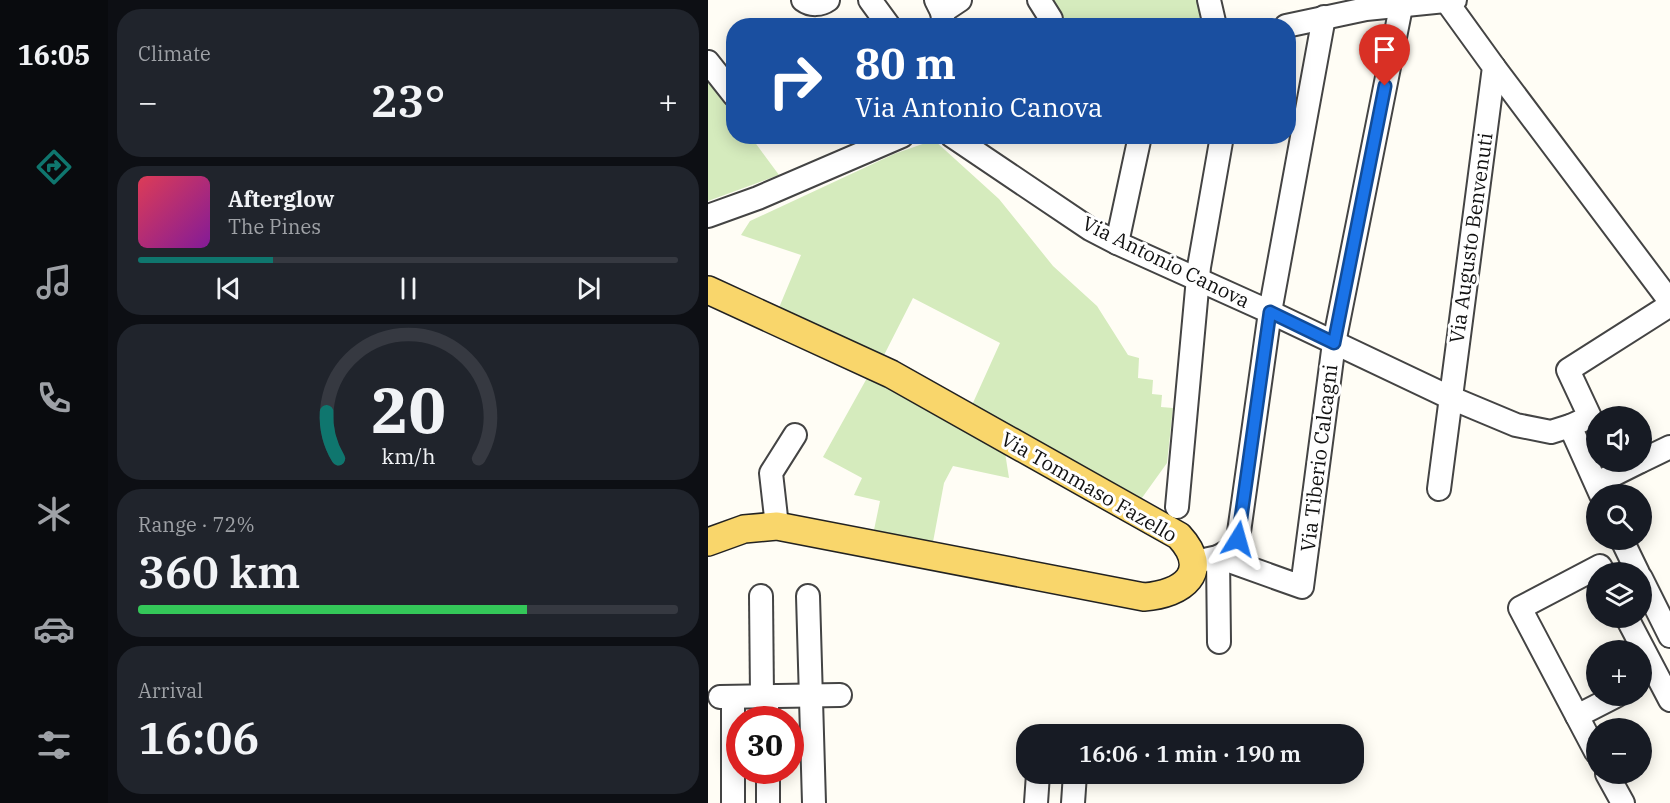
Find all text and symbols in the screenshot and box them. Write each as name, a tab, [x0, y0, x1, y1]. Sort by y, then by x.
pin	[1359, 24, 1410, 86]
icon: arrive	[1368, 33, 1401, 66]
text: 80 m	[855, 36, 956, 91]
text: 16:05	[18, 37, 90, 72]
text: Climate	[138, 40, 211, 67]
icon: right	[756, 42, 834, 120]
text: 23°	[370, 71, 446, 129]
text: −	[138, 80, 158, 123]
text: +	[658, 80, 678, 123]
text: Via Antonio Canova	[855, 89, 1103, 124]
street label: Via Augusto Benvenuti	[1442, 131, 1499, 345]
icon: directions	[33, 146, 75, 188]
text: Afterglow	[228, 184, 335, 213]
street label: Via Antonio Canova	[1078, 209, 1255, 314]
text: The Pines	[228, 213, 321, 240]
icon: music	[33, 261, 75, 303]
icon: previous	[212, 272, 245, 305]
icon: pause	[392, 272, 425, 305]
icon: next	[572, 272, 605, 305]
street label: Via Tiberio Calcagni	[1294, 363, 1343, 553]
text: 20	[371, 369, 445, 450]
icon: phone	[33, 377, 75, 419]
map controls	[1586, 406, 1652, 784]
button: sound	[1586, 406, 1652, 472]
street label: Via Tommaso Fazello	[996, 425, 1182, 548]
text: km/h	[381, 442, 435, 470]
button: search	[1586, 484, 1652, 550]
icon: climate	[33, 493, 75, 535]
position arrow	[1206, 507, 1270, 571]
text: Range · 72%	[138, 511, 255, 538]
text: 360 km	[138, 542, 300, 600]
button: layers	[1586, 562, 1652, 628]
icon: car	[33, 608, 75, 650]
button: +	[1586, 640, 1652, 706]
text: Arrival	[138, 677, 203, 704]
speed limit sign: 30	[726, 706, 804, 784]
text: 16:06	[138, 708, 259, 766]
button: −	[1586, 718, 1652, 784]
icon: filters	[33, 724, 75, 766]
text: 16:06 · 1 min · 190 m	[1079, 739, 1301, 768]

